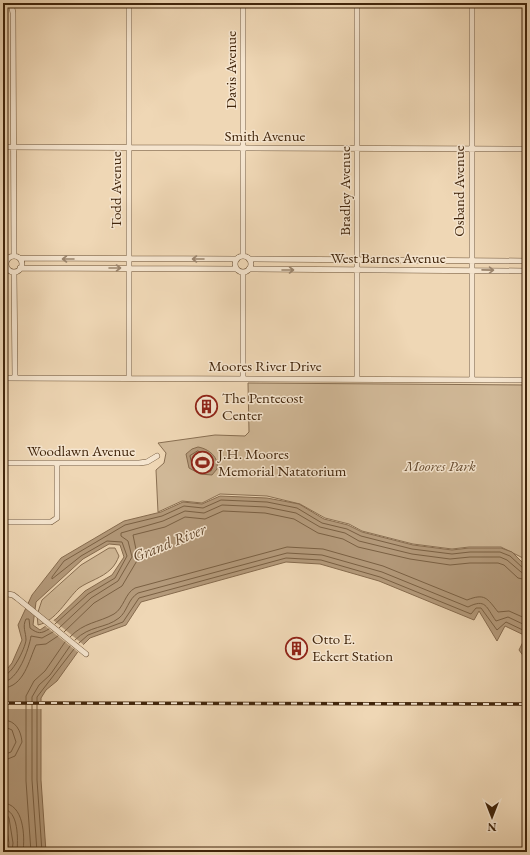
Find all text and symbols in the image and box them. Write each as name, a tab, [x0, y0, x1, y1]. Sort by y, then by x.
street label: Davis Avenue	[221, 31, 240, 109]
street label: Smith Avenue	[225, 126, 306, 145]
street label: Osband Avenue	[449, 145, 468, 237]
street label: Bradley Avenue	[335, 146, 354, 236]
street label: Todd Avenue	[106, 151, 125, 229]
street label: West Barnes Avenue	[330, 248, 446, 267]
one-way arrow	[62, 255, 75, 262]
one-way arrow	[192, 255, 205, 263]
one-way arrow	[108, 264, 121, 272]
one-way arrow	[281, 266, 294, 274]
one-way arrow	[481, 266, 494, 274]
street label: Moores River Drive	[208, 356, 322, 375]
place label: The Pentecost Center	[222, 388, 303, 424]
building icon: The Pentecost Center	[193, 394, 219, 420]
street label: Woodlawn Avenue	[27, 441, 135, 460]
place label: J.H. Moores Memorial Natatorium	[216, 444, 347, 480]
sports icon: J.H. Moores Memorial Natatorium	[189, 450, 215, 476]
park label: Moores Park	[403, 456, 476, 475]
water label: Grand River	[129, 518, 210, 567]
place label: Otto E. Eckert Station	[312, 629, 393, 665]
building icon: Otto E. Eckert Station	[284, 635, 310, 661]
north arrow	[472, 797, 512, 837]
text: N	[487, 820, 496, 834]

